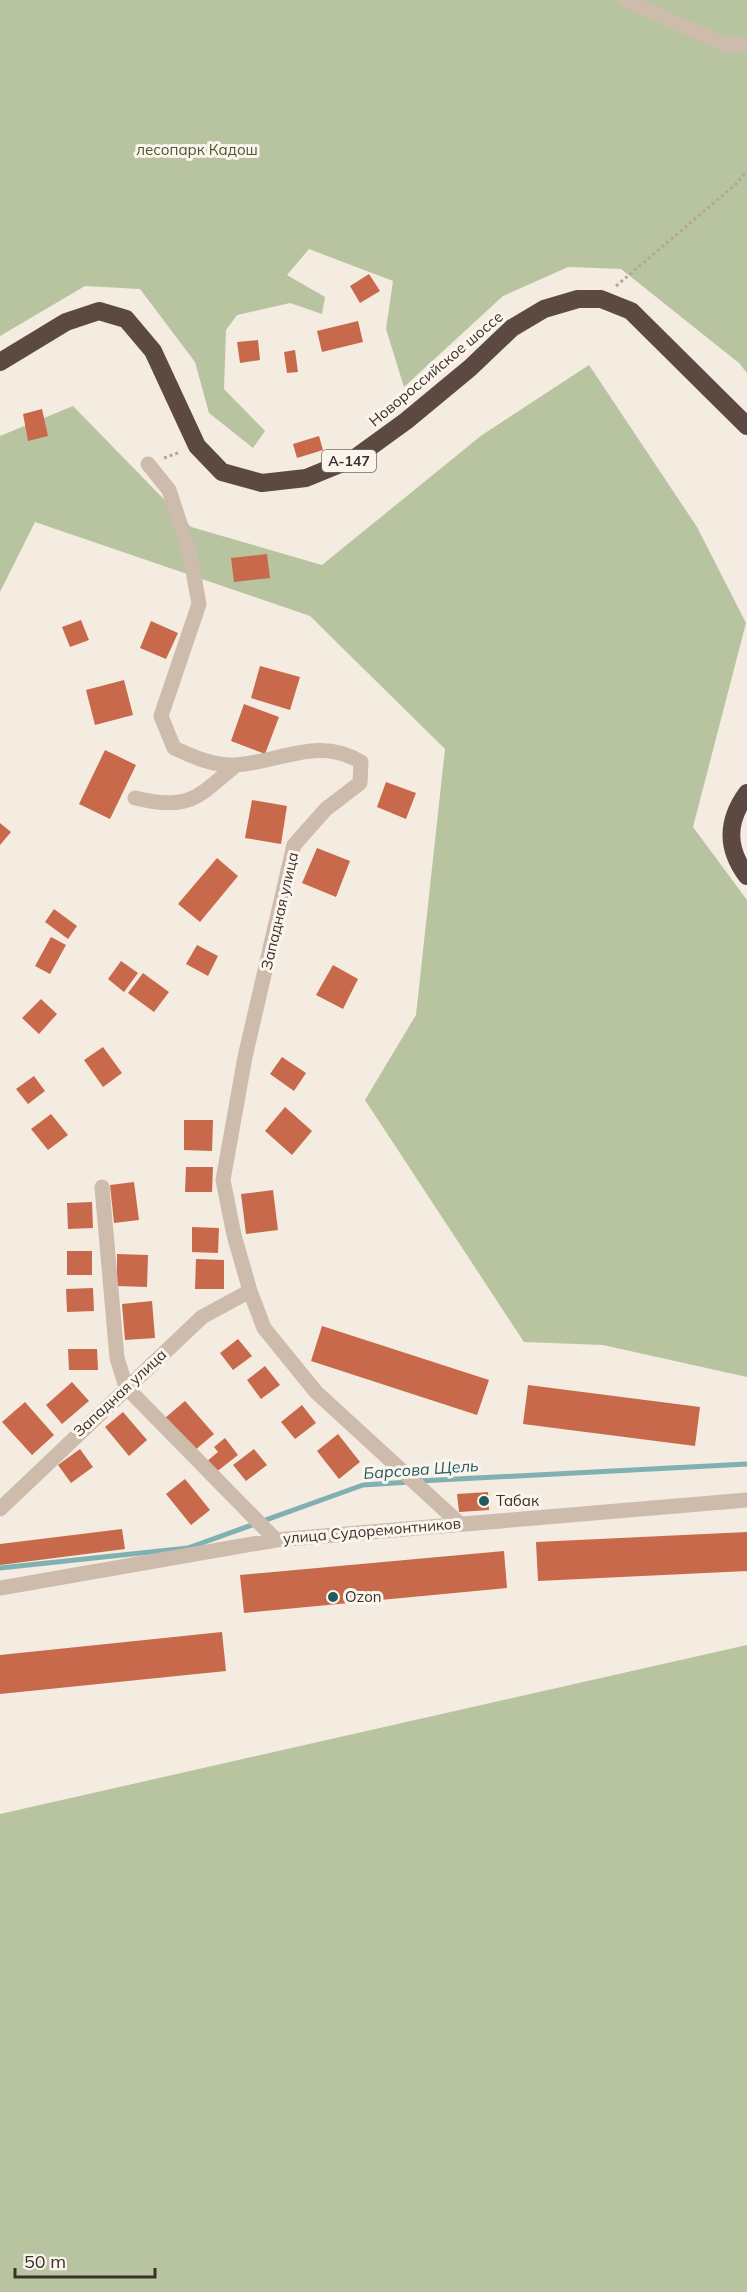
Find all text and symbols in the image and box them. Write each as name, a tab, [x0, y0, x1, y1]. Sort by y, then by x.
park label: лесопарк Кадош	[136, 140, 258, 159]
street label: Новороссийское шоссе	[365, 307, 507, 430]
road number: А-147	[322, 450, 376, 472]
street label: Западная улица	[257, 850, 302, 972]
street label: Западная улица	[69, 1345, 170, 1441]
water label: Барсова Щель	[363, 1455, 480, 1483]
place label: Табак	[496, 1491, 540, 1510]
marker: Табак	[477, 1494, 491, 1508]
street label: улица Судоремонтников	[282, 1513, 462, 1548]
place label: Ozon	[345, 1587, 382, 1606]
marker: Ozon	[326, 1590, 340, 1604]
scale bar	[15, 2241, 154, 2279]
text: 50 m	[24, 2250, 66, 2273]

